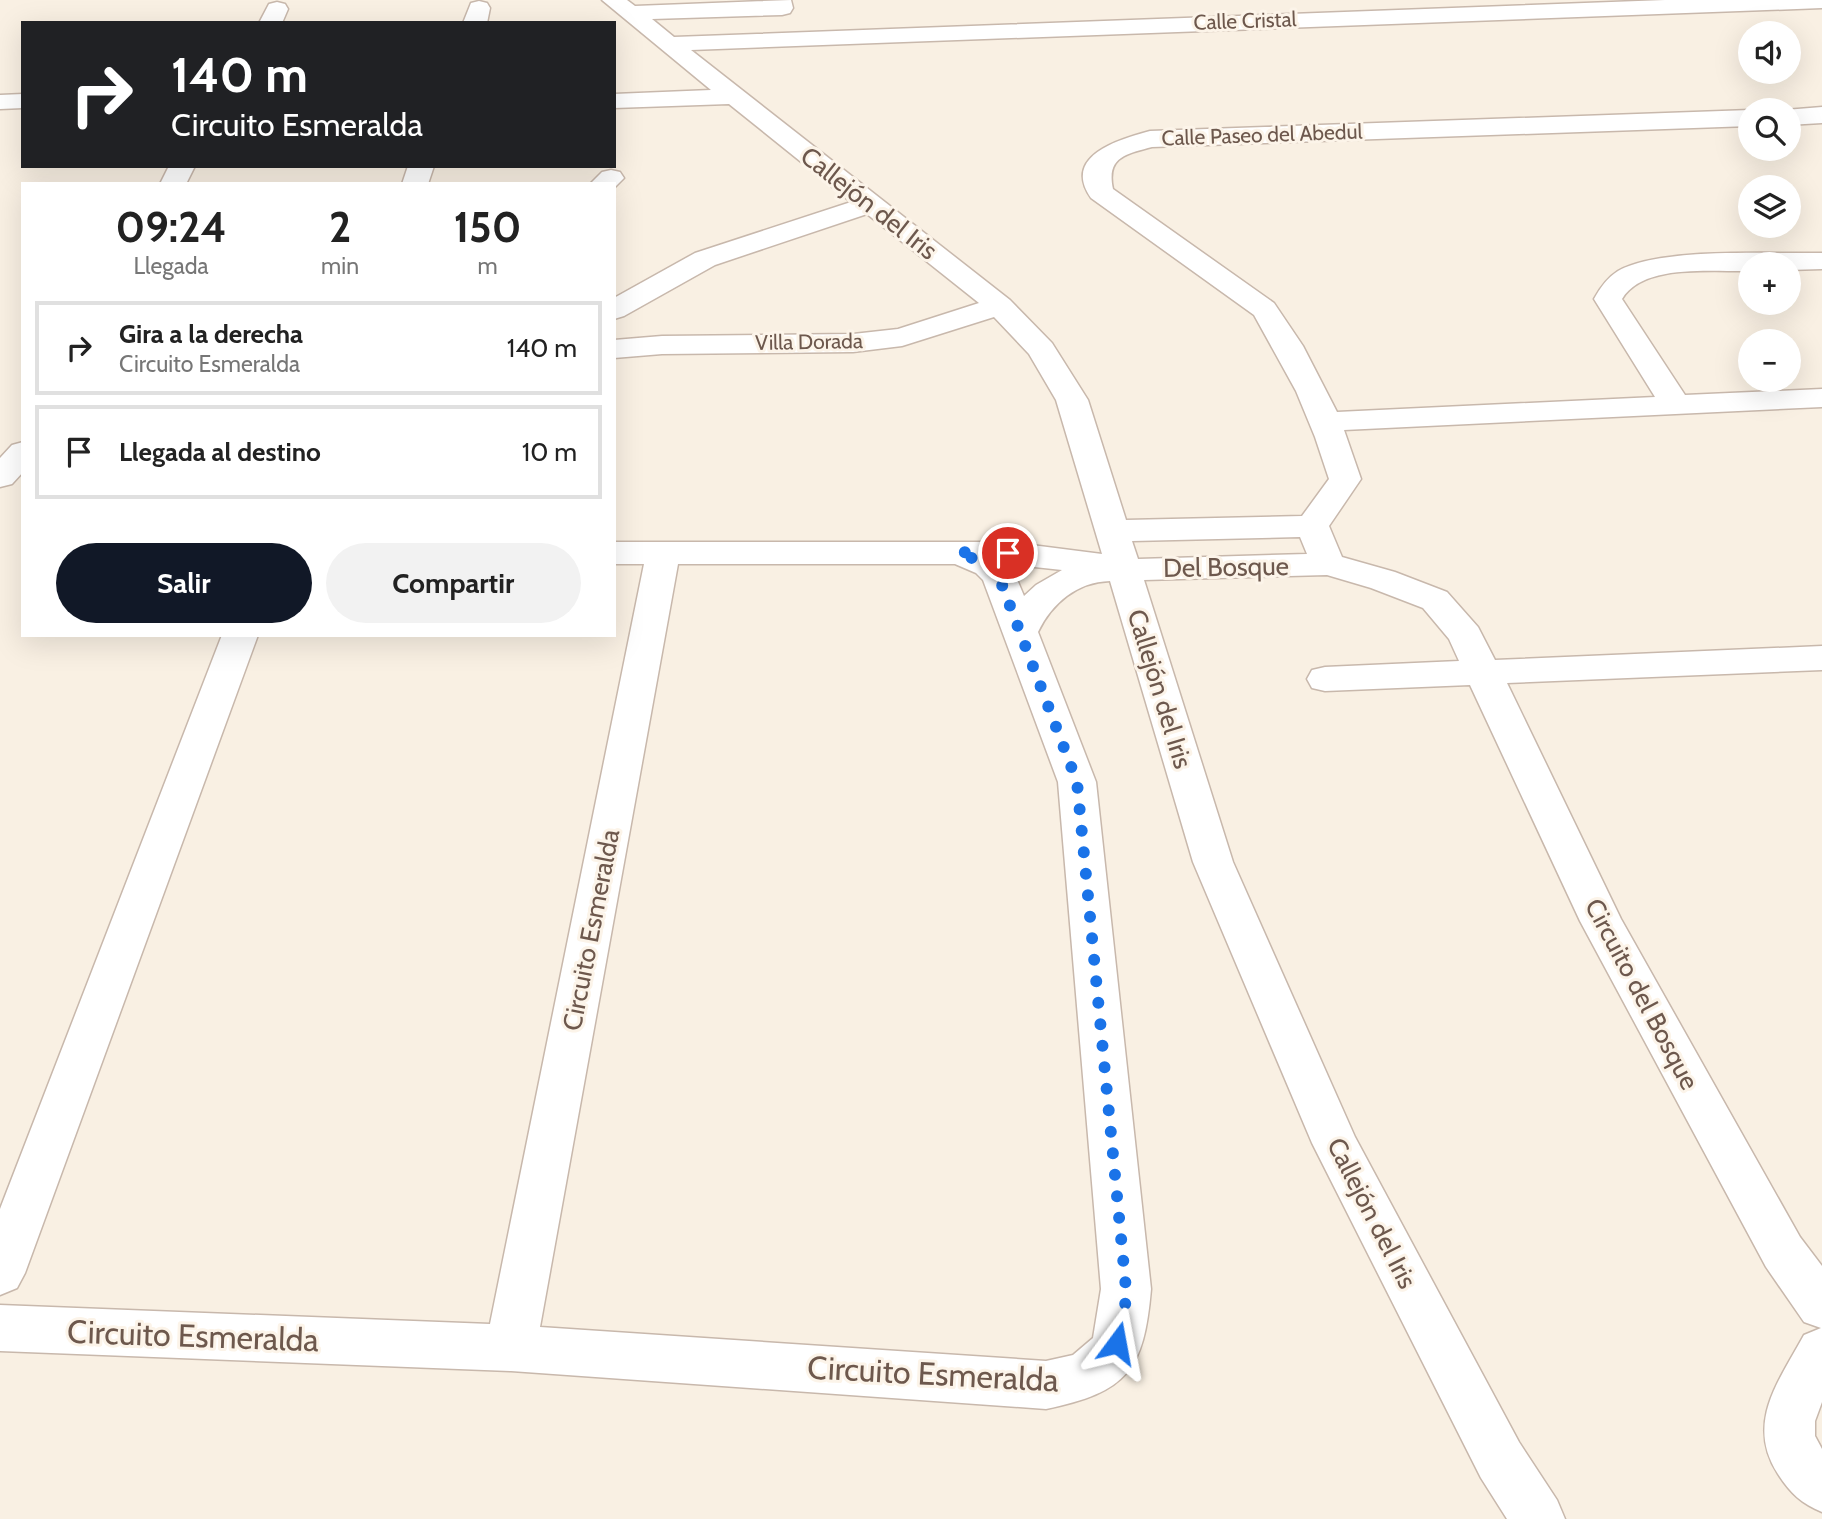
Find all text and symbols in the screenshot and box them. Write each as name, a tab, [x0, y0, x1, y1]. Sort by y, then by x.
street label: Calle Cristal	[1193, 6, 1297, 35]
map controls	[1738, 21, 1801, 392]
button: sound	[1738, 21, 1801, 84]
text: 140 m	[171, 45, 308, 104]
icon: right	[56, 49, 147, 140]
button: search	[1738, 98, 1801, 161]
text: Circuito Esmeralda	[171, 105, 423, 144]
street label: Calle Paseo del Abedul	[1161, 119, 1363, 150]
street label: Callejón del Iris	[794, 140, 944, 266]
button: layers	[1738, 175, 1801, 238]
text: 09:24	[116, 201, 227, 253]
text: 2	[329, 201, 351, 253]
text: 150	[454, 201, 521, 253]
text: Llegada	[134, 252, 209, 280]
text: min	[321, 252, 359, 280]
text: m	[477, 252, 498, 280]
button: +	[1738, 252, 1801, 315]
text: Gira a la derecha	[119, 318, 303, 350]
street label: Villa Dorada	[755, 328, 863, 355]
icon: right	[60, 329, 98, 367]
button: −	[1738, 329, 1801, 392]
text: 140 m	[507, 332, 577, 364]
text: Circuito Esmeralda	[119, 350, 300, 378]
icon: arrive	[60, 433, 98, 471]
text: Llegada al destino	[119, 436, 321, 468]
text: 10 m	[522, 436, 577, 468]
pin	[978, 523, 1038, 583]
icon: arrive	[989, 534, 1027, 572]
button: Salir	[56, 543, 312, 623]
button: Compartir	[326, 543, 581, 623]
street label: Del Bosque	[1163, 550, 1289, 584]
street label: Callejón del Iris	[1121, 606, 1199, 773]
street label: Circuito Esmeralda	[556, 826, 626, 1033]
street label: Circuito del Bosque	[1578, 893, 1706, 1095]
street label: Callejón del Iris	[1320, 1132, 1424, 1294]
position arrow	[1080, 1306, 1154, 1380]
street label: Circuito Esmeralda	[67, 1312, 320, 1359]
street label: Circuito Esmeralda	[806, 1347, 1060, 1400]

